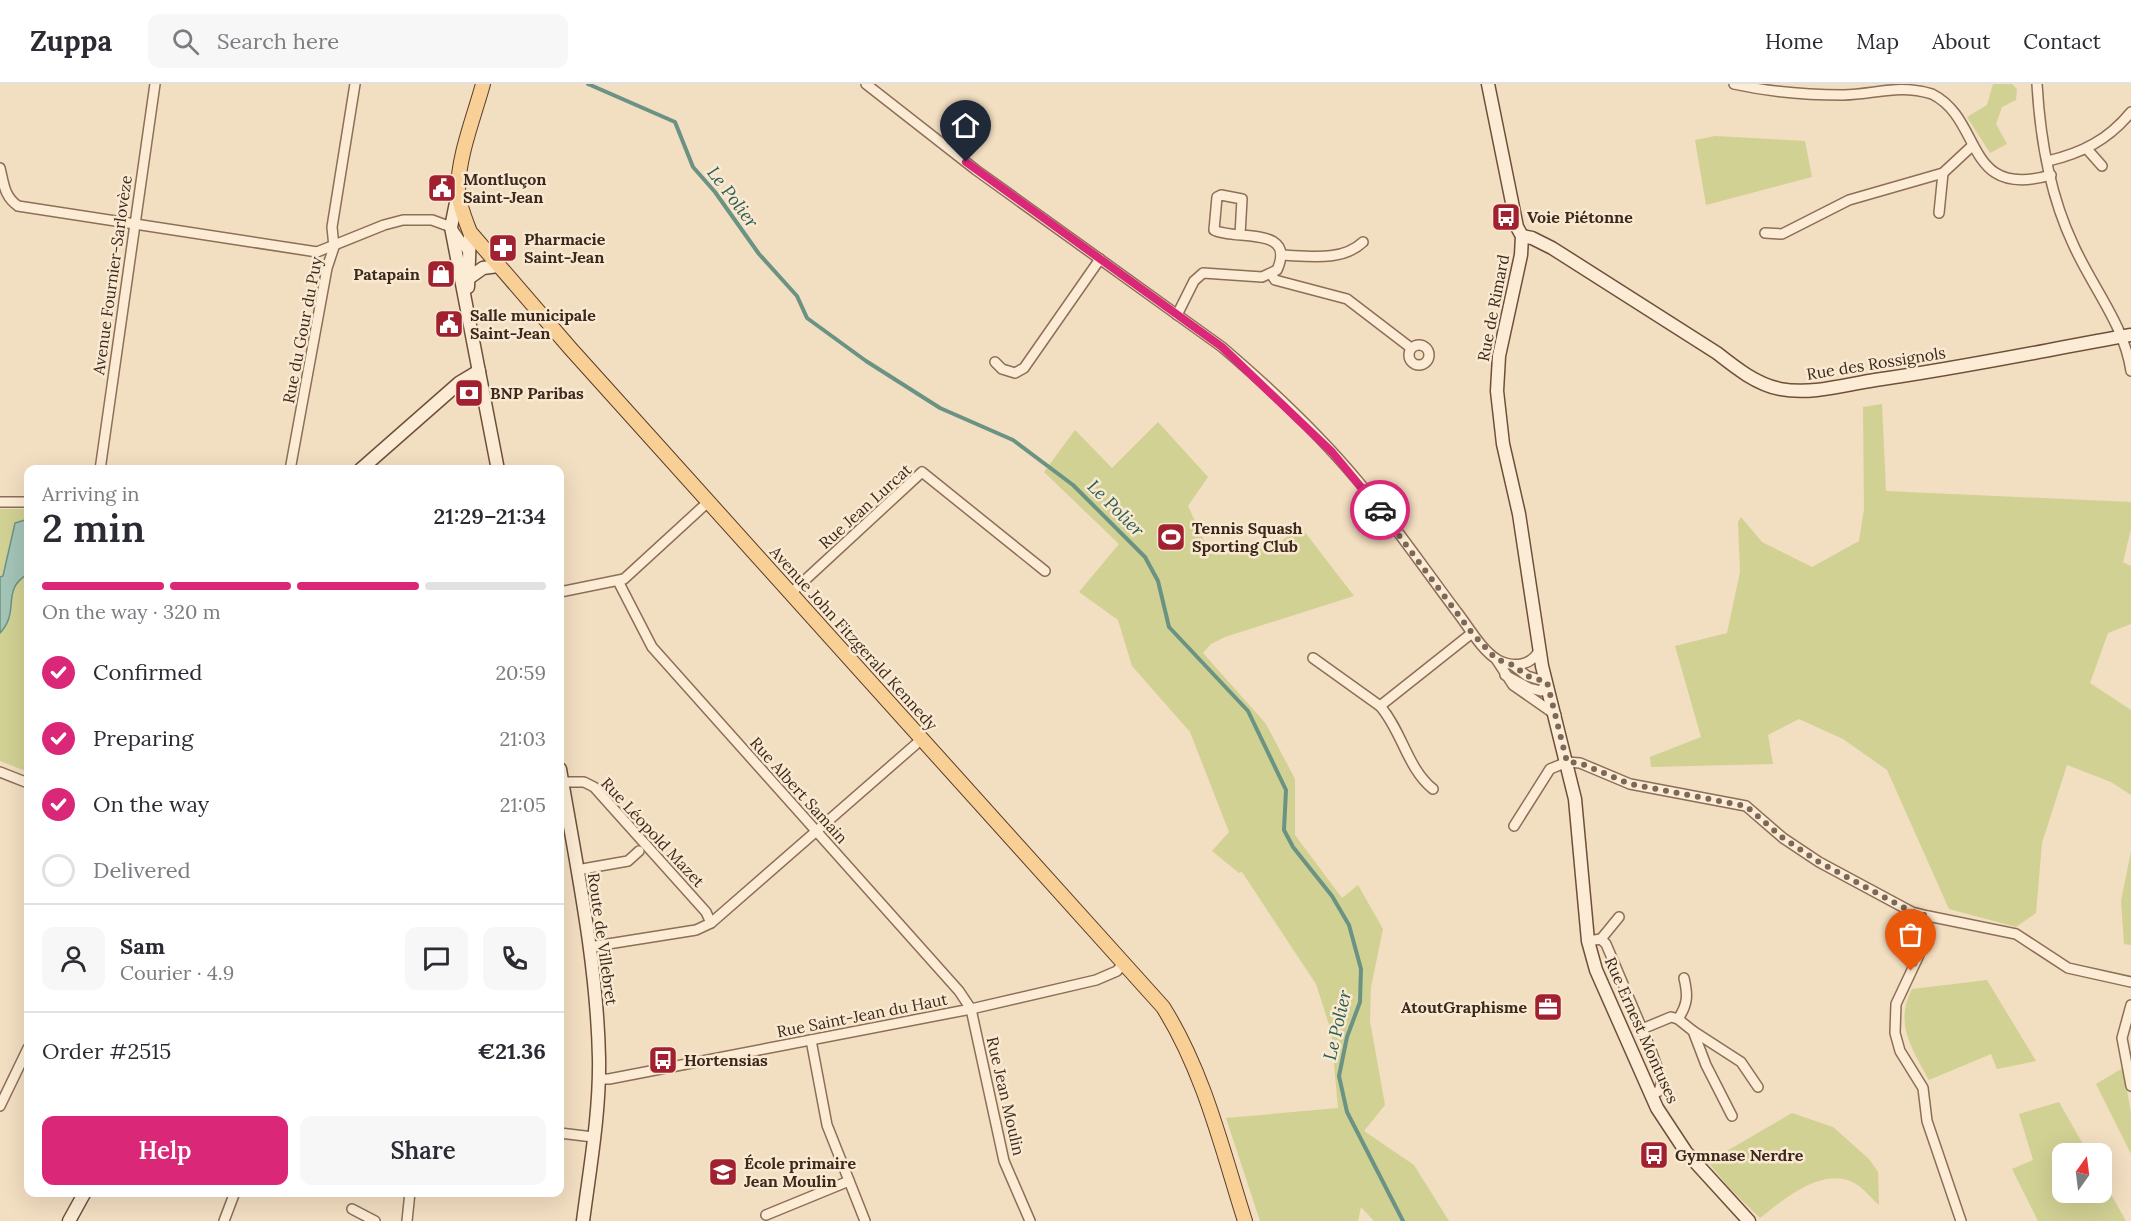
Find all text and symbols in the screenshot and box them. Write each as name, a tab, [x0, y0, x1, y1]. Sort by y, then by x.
search box	[148, 14, 568, 68]
text: Zuppa	[30, 23, 112, 59]
icon: search	[169, 25, 202, 58]
text: Search here	[217, 27, 339, 55]
text: Home	[1765, 28, 1823, 55]
text: Map	[1856, 28, 1899, 55]
text: About	[1932, 28, 1990, 55]
text: Contact	[2023, 28, 2101, 55]
pin	[940, 100, 991, 162]
icon: home	[949, 109, 982, 142]
water label: Le Polier	[702, 162, 764, 233]
place label: Montluçon Saint-Jean	[463, 169, 546, 207]
public building icon: Montluçon Saint-Jean	[426, 172, 458, 204]
street label: Avenue Fournier-Sarlovèze	[88, 174, 136, 377]
bus stop icon: Voie Piétonne	[1490, 201, 1522, 233]
place label: Voie Piétonne	[1527, 207, 1633, 227]
place label: Pharmacie Saint-Jean	[524, 229, 606, 267]
pharmacy icon: Pharmacie Saint-Jean	[487, 232, 519, 264]
street label: Rue de Rimard	[1473, 252, 1513, 363]
street label: Rue du Gour du Puy	[278, 254, 326, 405]
shop icon: Patapain	[425, 258, 457, 290]
place label: Patapain	[353, 264, 420, 284]
place label: Salle municipale Saint-Jean	[470, 305, 596, 343]
public building icon: Salle municipale Saint-Jean	[433, 308, 465, 340]
street label: Rue des Rossignols	[1805, 342, 1947, 384]
bank icon: BNP Paribas	[453, 377, 485, 409]
place label: BNP Paribas	[490, 383, 584, 403]
street label: Rue Jean Lurcat	[815, 459, 916, 553]
water label: Le Polier	[1083, 475, 1150, 542]
courier	[1350, 480, 1410, 540]
text: Arriving in	[42, 481, 139, 506]
icon: car	[1364, 494, 1397, 527]
text: 21:29–21:34	[434, 502, 546, 530]
text: 2 min	[42, 503, 145, 553]
place label: Tennis Squash Sporting Club	[1192, 518, 1303, 556]
sports icon: Tennis Squash Sporting Club	[1155, 521, 1187, 553]
street label: Avenue John Fitzgerald Kennedy	[765, 541, 942, 735]
text: On the way · 320 m	[42, 599, 221, 624]
icon: check	[42, 656, 75, 689]
text: Confirmed	[93, 658, 202, 686]
text: 20:59	[495, 660, 546, 685]
icon: check	[42, 722, 75, 755]
text: Preparing	[93, 724, 193, 752]
text: 21:03	[499, 726, 546, 751]
street label: Rue Albert Samain	[746, 733, 852, 848]
street label: Rue Léopold Mazet	[597, 773, 709, 892]
icon: check	[42, 788, 75, 821]
text: On the way	[93, 790, 209, 818]
text: 21:05	[500, 792, 546, 817]
text: Delivered	[93, 856, 191, 884]
street label: Route de Villebret	[584, 872, 622, 1007]
pin	[1885, 909, 1936, 971]
icon: bag	[1894, 918, 1927, 951]
button: person	[42, 927, 105, 990]
button: chat	[405, 927, 468, 990]
button: phone	[483, 927, 546, 990]
text: Sam	[120, 932, 165, 960]
street label: Rue Ernest Montuses	[1601, 954, 1683, 1106]
text: Courier · 4.9	[120, 960, 234, 985]
water label: Le Polier	[1318, 987, 1356, 1062]
street label: Rue Saint-Jean du Haut	[775, 988, 950, 1041]
office icon: AtoutGraphisme	[1532, 991, 1564, 1023]
place label: AtoutGraphisme	[1401, 997, 1527, 1017]
street label: Rue Jean Moulin	[983, 1035, 1029, 1158]
text: Order #2515	[42, 1037, 171, 1065]
text: €21.36	[477, 1037, 546, 1065]
bus stop icon: Hortensias	[647, 1044, 679, 1076]
place label: Hortensias	[684, 1050, 768, 1070]
button: Help	[42, 1116, 288, 1185]
button: Share	[300, 1116, 546, 1185]
bus stop icon: Gymnase Nerdre	[1638, 1139, 1670, 1171]
north arrow	[2052, 1143, 2112, 1203]
map controls	[2052, 1143, 2112, 1203]
place label: Gymnase Nerdre	[1675, 1145, 1804, 1165]
place label: École primaire Jean Moulin	[744, 1153, 856, 1191]
school or university icon: École primaire Jean Moulin	[707, 1156, 739, 1188]

